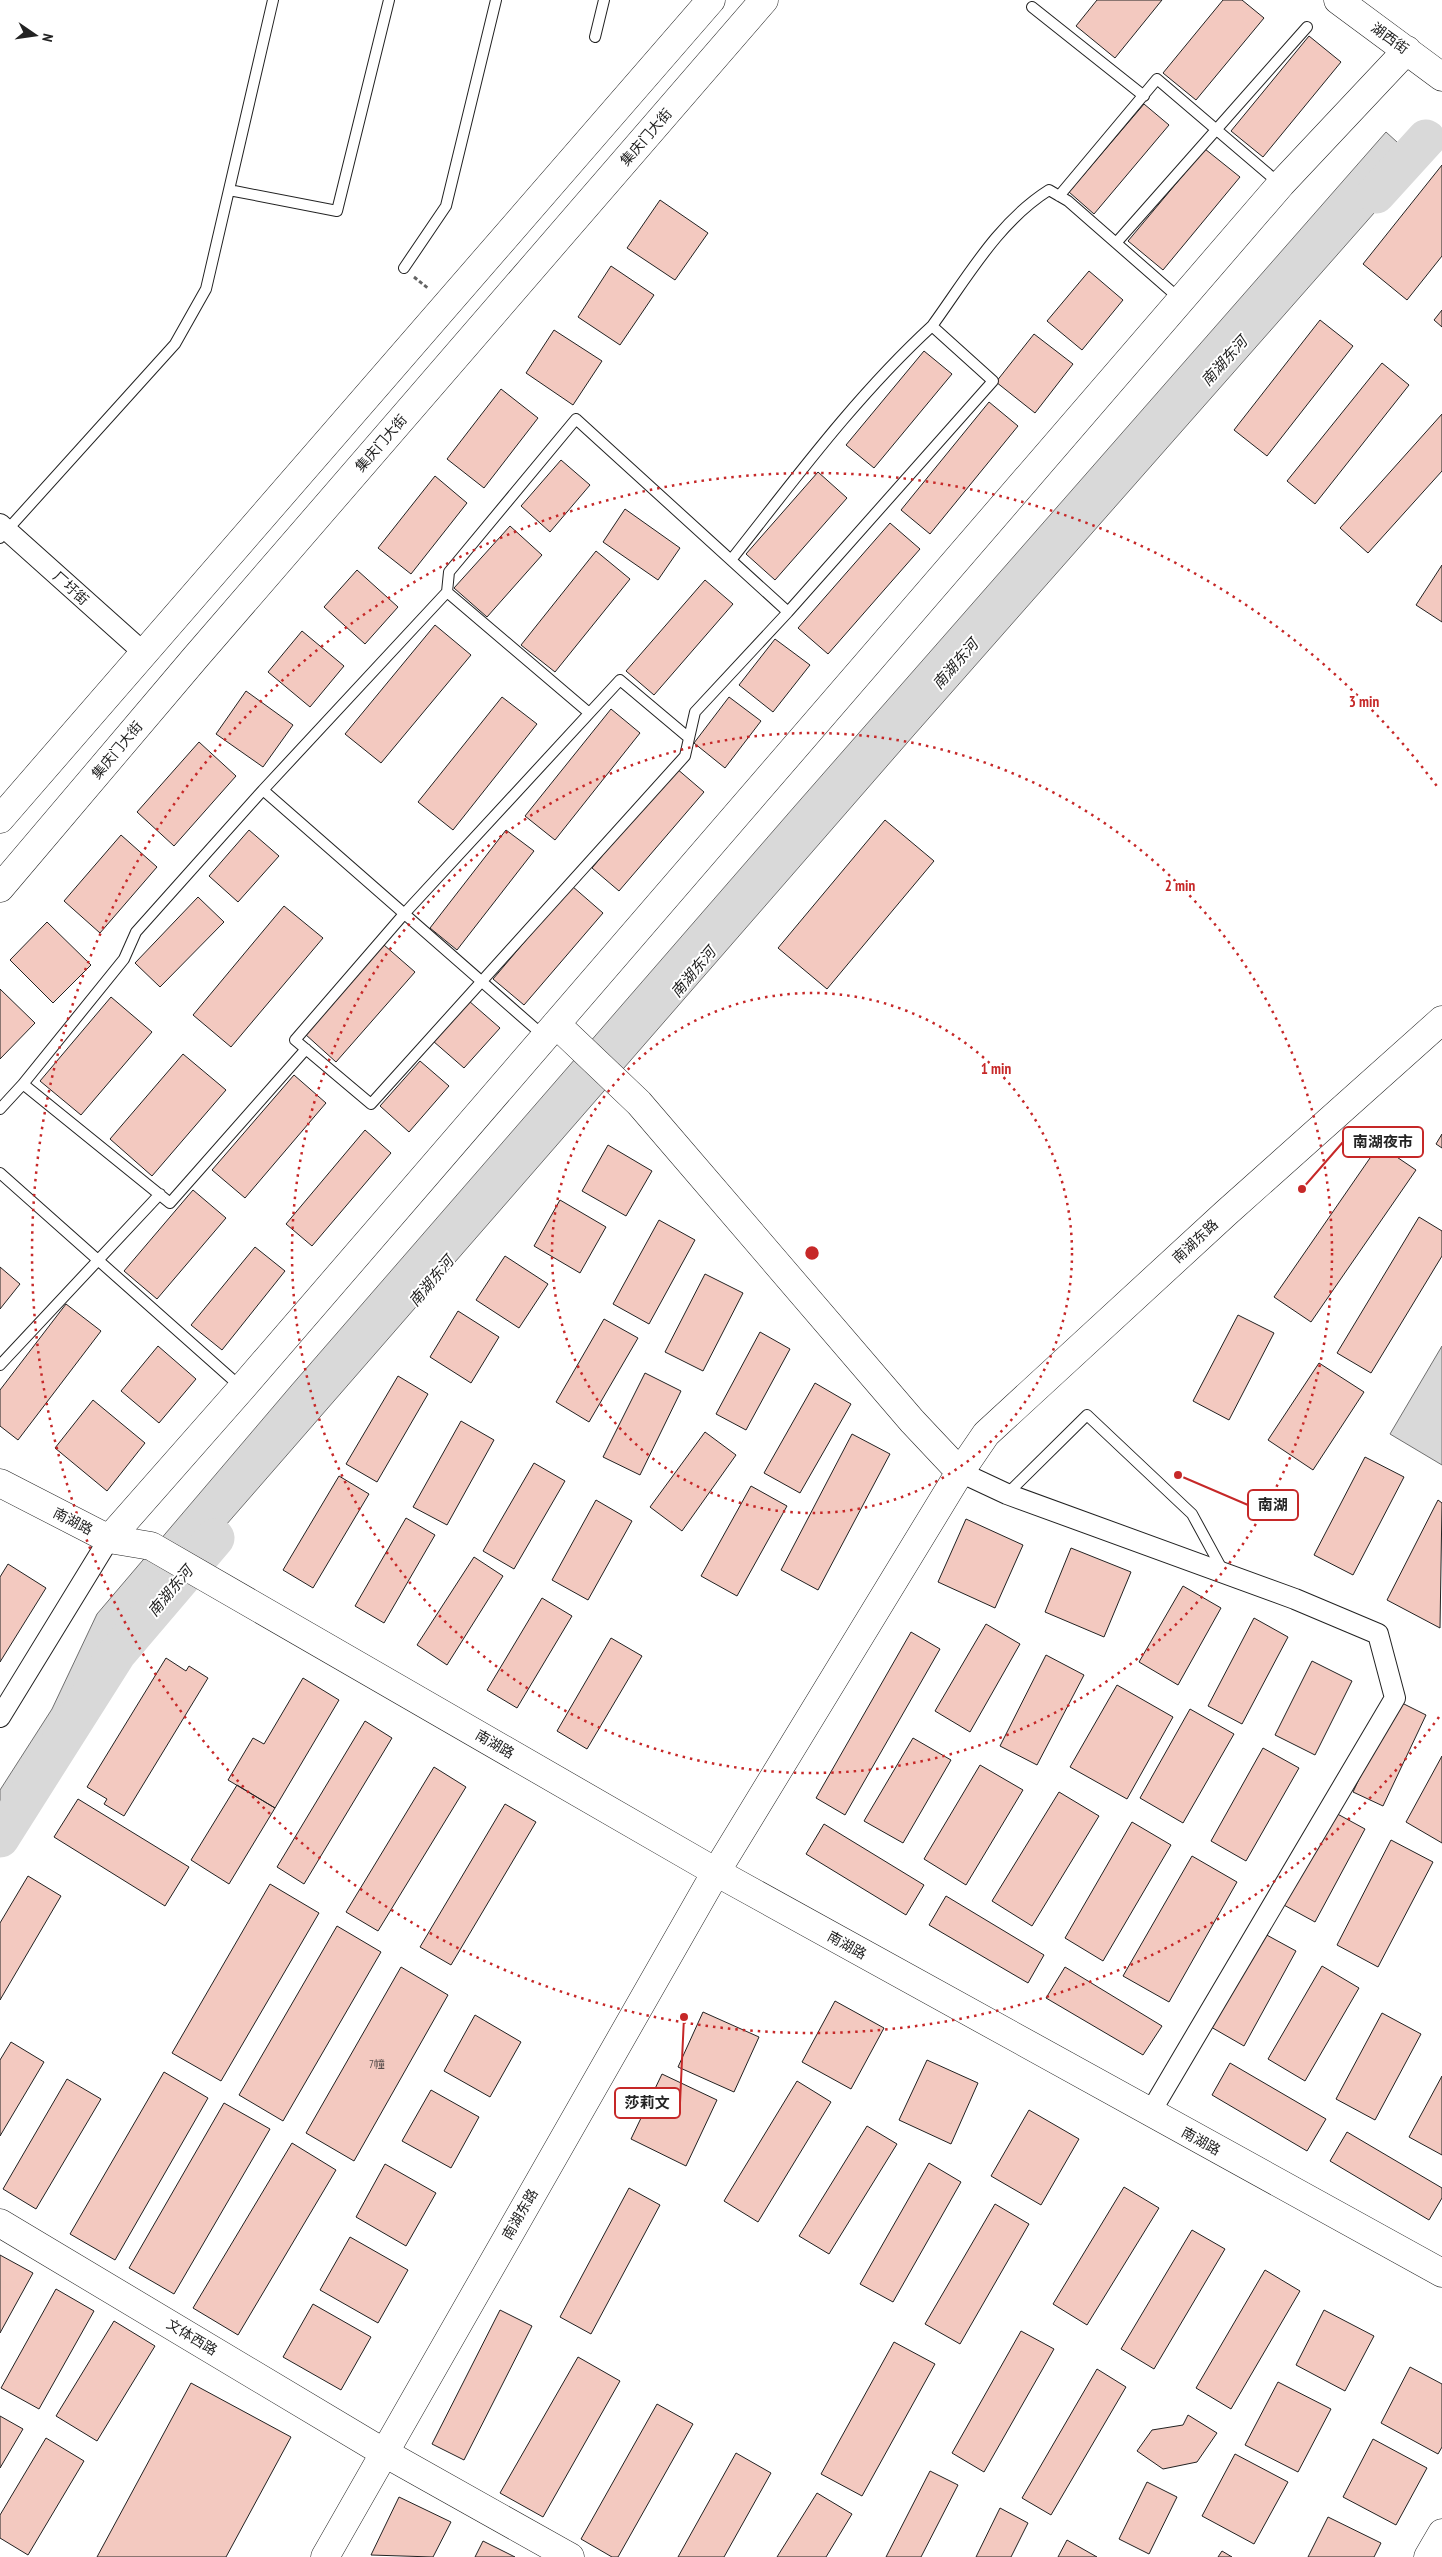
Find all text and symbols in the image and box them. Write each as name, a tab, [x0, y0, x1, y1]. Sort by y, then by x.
north arrow	[10, 10, 60, 60]
street label: 湖西街	[1368, 18, 1412, 58]
text: N	[38, 32, 57, 44]
street label: 集庆门大街	[616, 105, 676, 169]
water label: 南湖东河	[1197, 330, 1253, 390]
street label: 集庆门大街	[351, 411, 411, 475]
street label: 厂圩街	[49, 567, 93, 609]
water label: 南湖东河	[928, 633, 984, 693]
text: 3 min	[1349, 692, 1379, 711]
street label: 集庆门大街	[88, 717, 146, 783]
text: 2 min	[1165, 876, 1195, 895]
water label: 南湖东河	[666, 941, 721, 1001]
text: 1 min	[981, 1059, 1011, 1078]
callout: 南湖夜市	[1343, 1127, 1423, 1157]
text: 南湖夜市	[1353, 1132, 1413, 1151]
street label: 南湖东路	[1168, 1215, 1222, 1267]
centre of rings	[803, 1244, 821, 1262]
water label: 南湖东河	[404, 1250, 459, 1310]
callout: 南湖	[1248, 1490, 1298, 1520]
text: 南湖	[1258, 1495, 1288, 1514]
street label: 南湖路	[50, 1503, 96, 1539]
water label: 南湖东河	[143, 1560, 198, 1620]
street label: 南湖路	[472, 1726, 518, 1762]
street label: 南湖路	[824, 1927, 870, 1963]
house number: 7幢	[369, 2057, 385, 2071]
callout: 莎莉文	[615, 2088, 680, 2118]
text: 莎莉文	[624, 2093, 670, 2112]
street label: 南湖路	[1178, 2123, 1224, 2159]
street label: 南湖东路	[498, 2185, 542, 2243]
street label: 文体西路	[163, 2315, 221, 2359]

